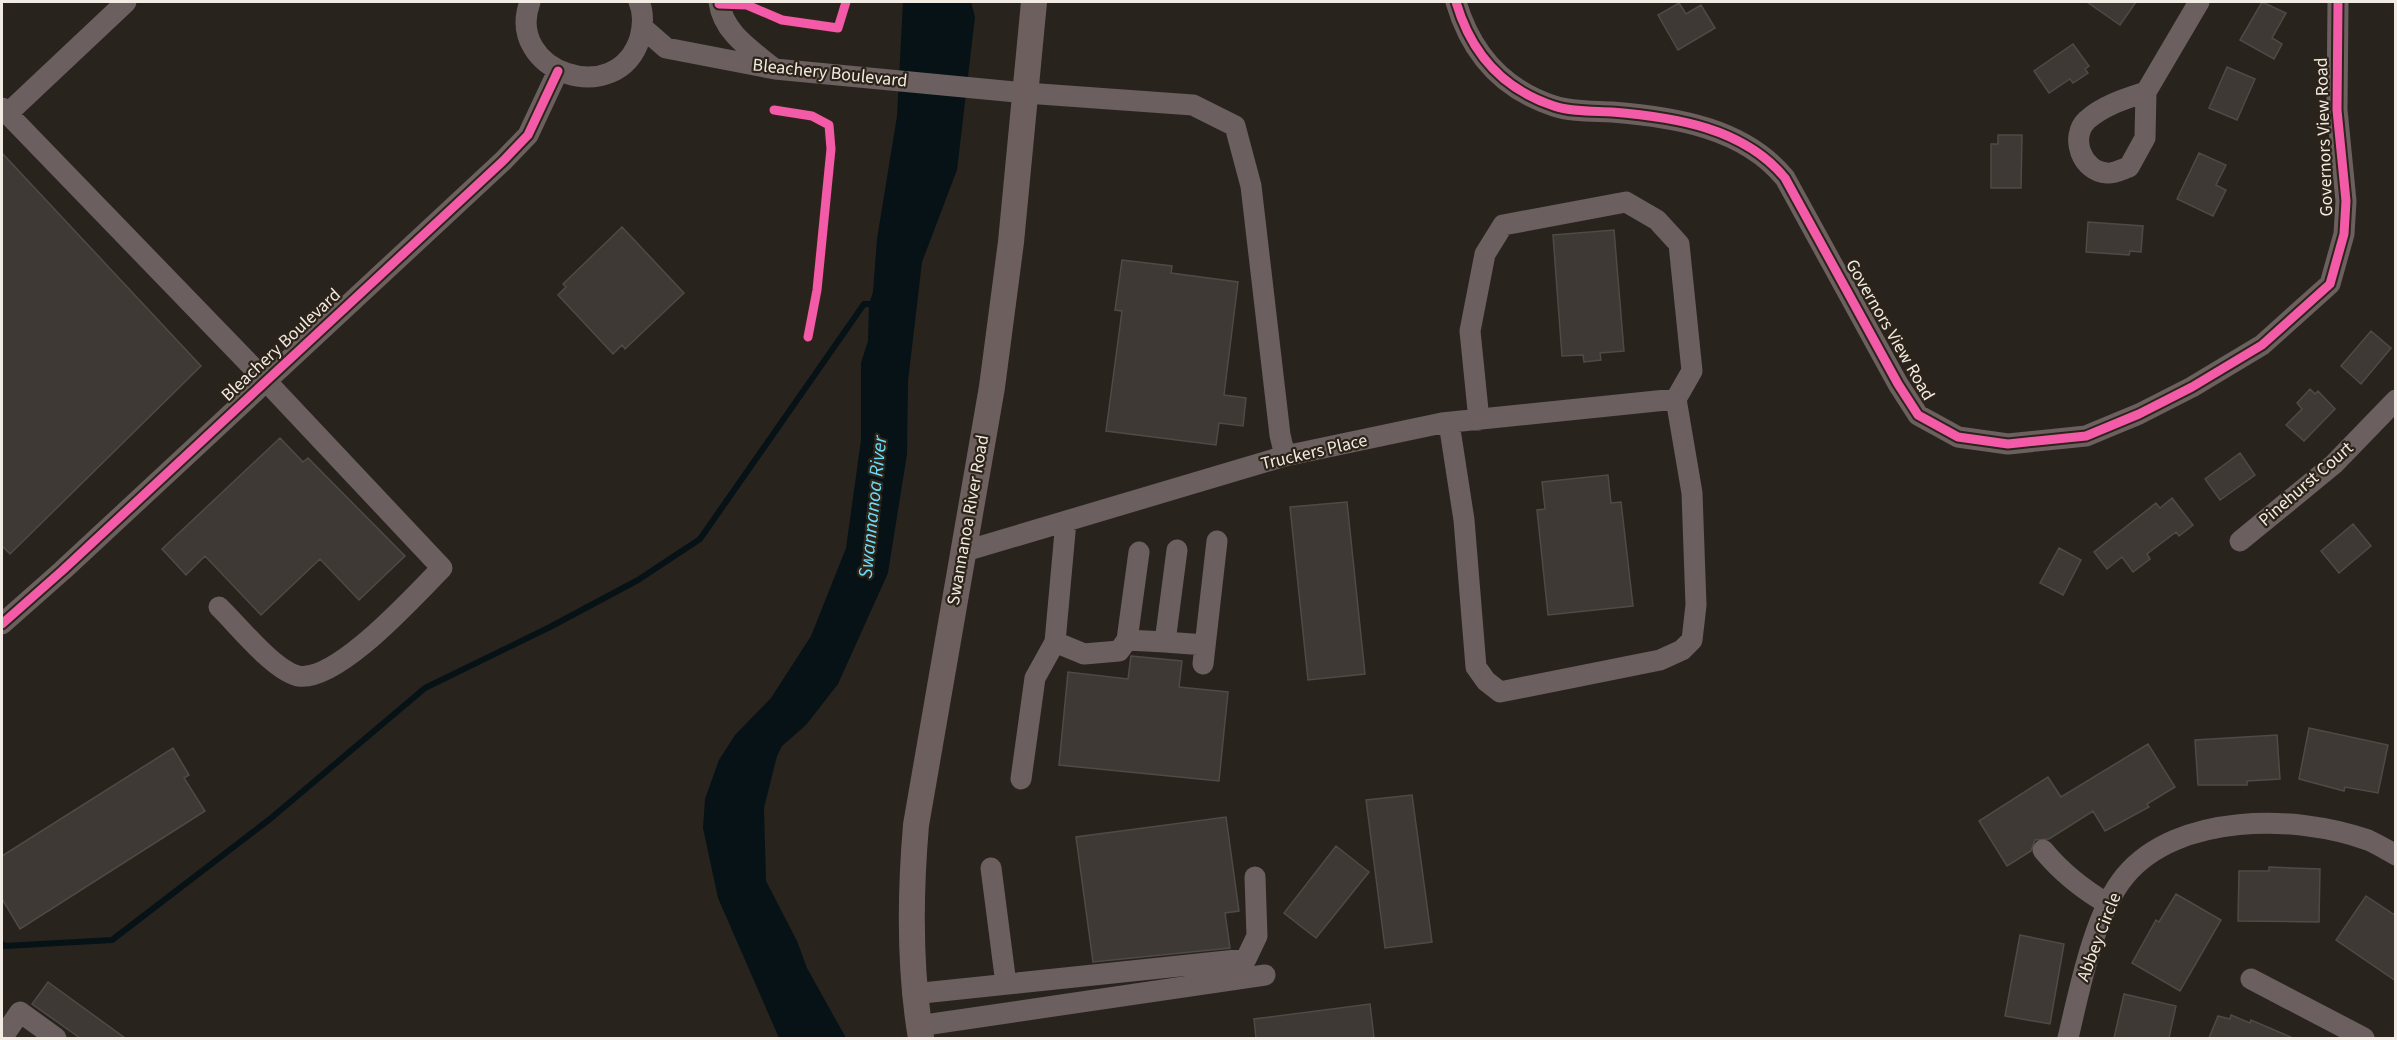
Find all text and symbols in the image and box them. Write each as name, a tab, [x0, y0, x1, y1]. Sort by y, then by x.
street label: Bleachery Boulevard	[751, 52, 909, 94]
street label: Governors View Road	[2309, 57, 2339, 217]
street label: Governors View Road	[1839, 255, 1941, 405]
street label: Bleachery Boulevard	[216, 283, 346, 407]
street label: Truckers Place	[1258, 428, 1370, 476]
water label: Swannanoa River	[852, 433, 895, 580]
street label: Swannanoa River Road	[941, 433, 995, 607]
street label: Pinehurst Court	[2253, 436, 2359, 532]
street label: Abbey Circle	[2071, 889, 2127, 985]

